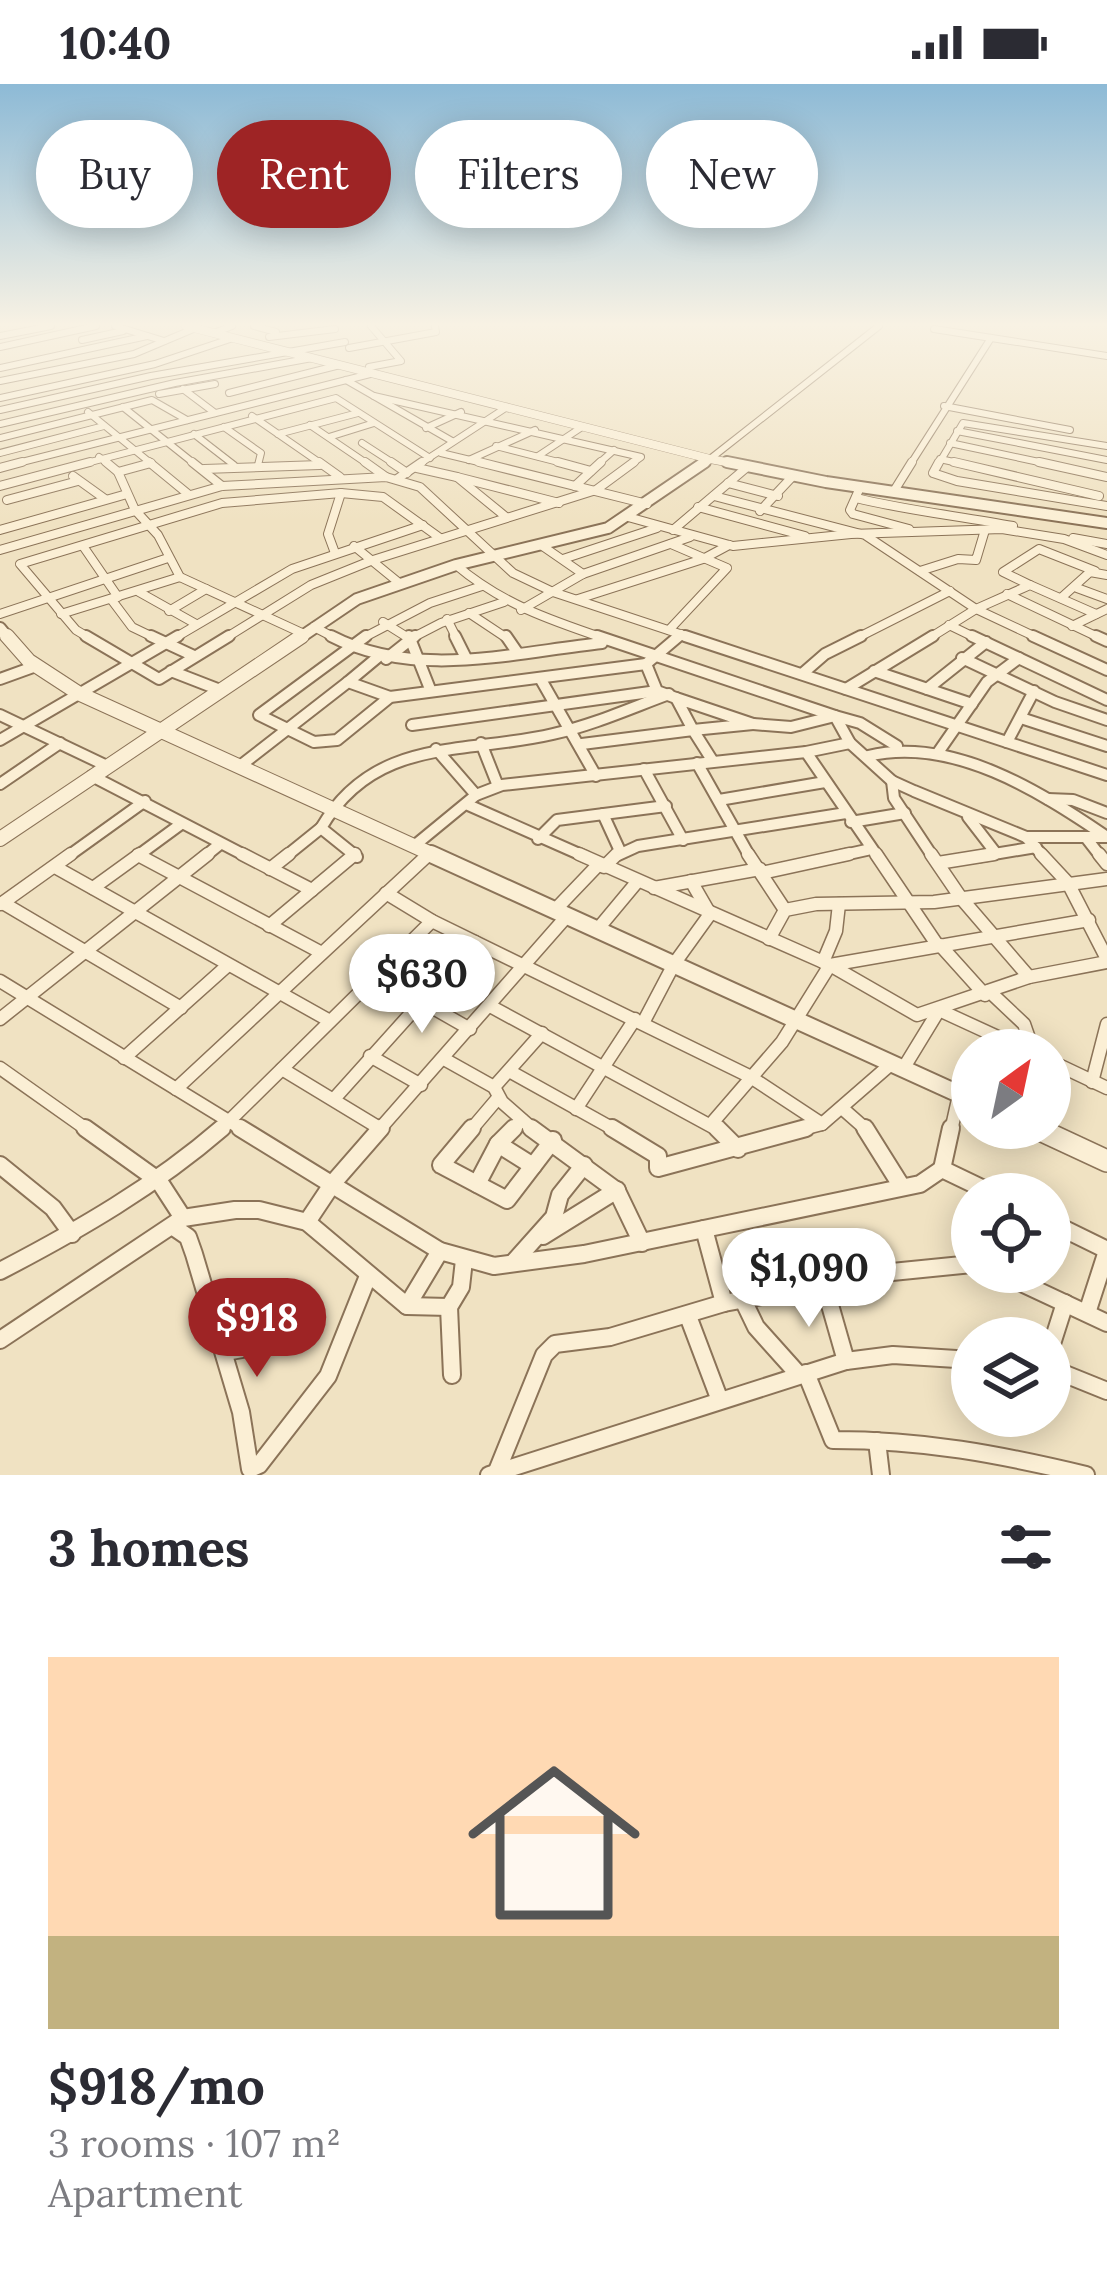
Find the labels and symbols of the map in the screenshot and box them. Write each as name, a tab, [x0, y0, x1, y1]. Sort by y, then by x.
pin: $630	[351, 934, 493, 1036]
north arrow	[951, 1029, 1071, 1149]
pin: $1,090	[711, 1228, 907, 1330]
pin: $918	[186, 1278, 328, 1380]

